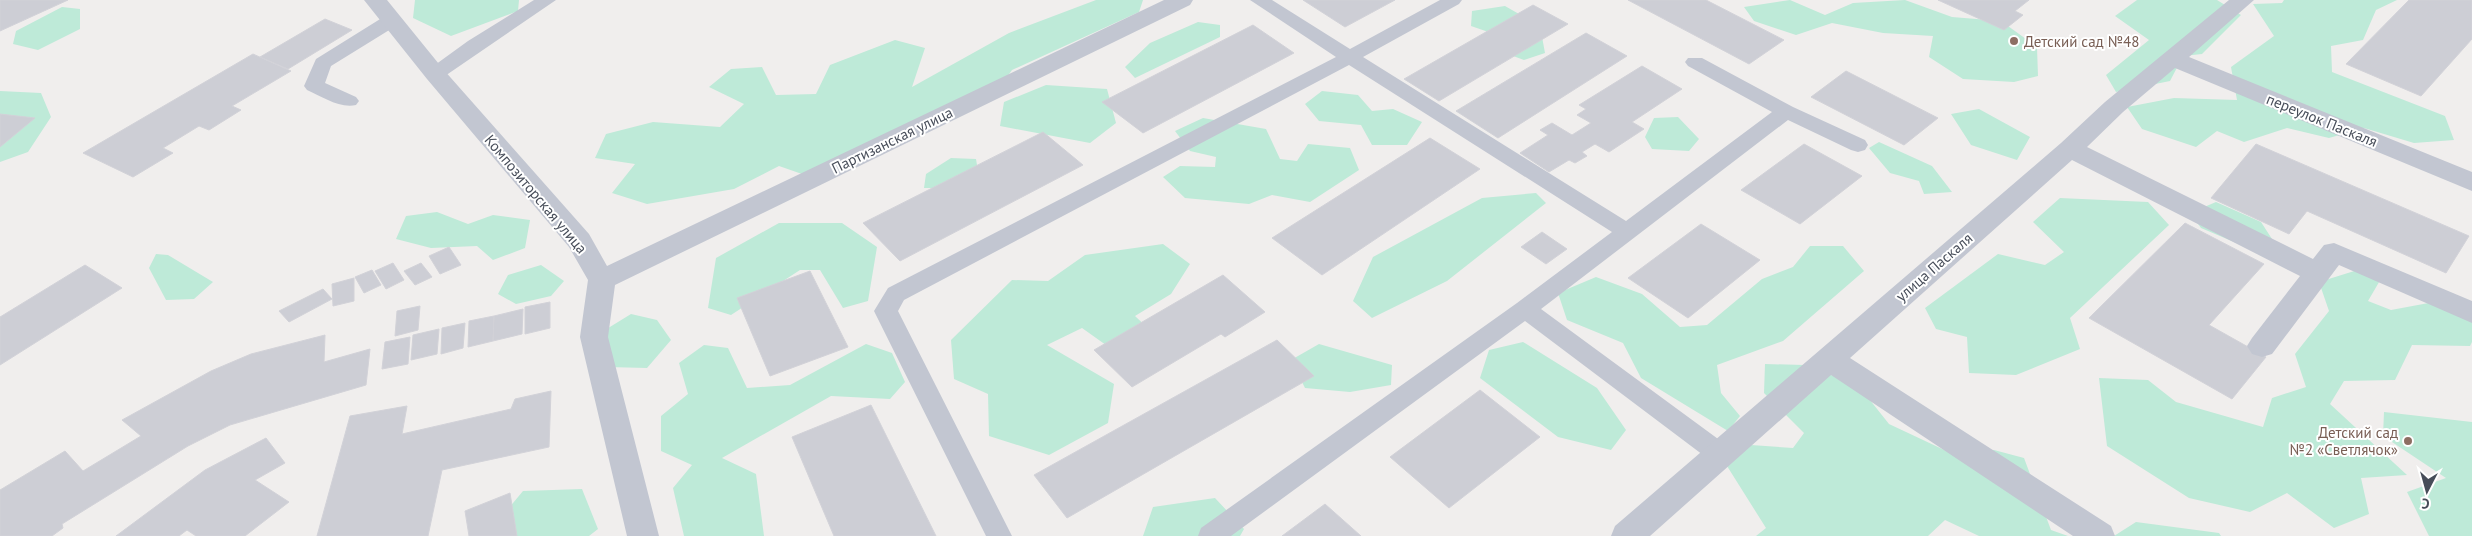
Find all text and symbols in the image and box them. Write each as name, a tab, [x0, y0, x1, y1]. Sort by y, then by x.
place label: Детский сад №48	[2024, 32, 2139, 51]
marker: Детский сад №48	[2008, 35, 2020, 47]
street label: переулок Паскаля	[2264, 89, 2380, 151]
street label: Партизанская улица	[828, 102, 956, 178]
street label: Композиторская улица	[481, 131, 591, 257]
street label: улица Паскаля	[1892, 228, 1976, 306]
place label: Детский сад №2 «Светлячок»	[2290, 423, 2398, 459]
marker: Детский сад №2 «Светлячок»	[2402, 435, 2414, 447]
north arrow	[2402, 466, 2452, 516]
text: С	[2421, 495, 2430, 513]

